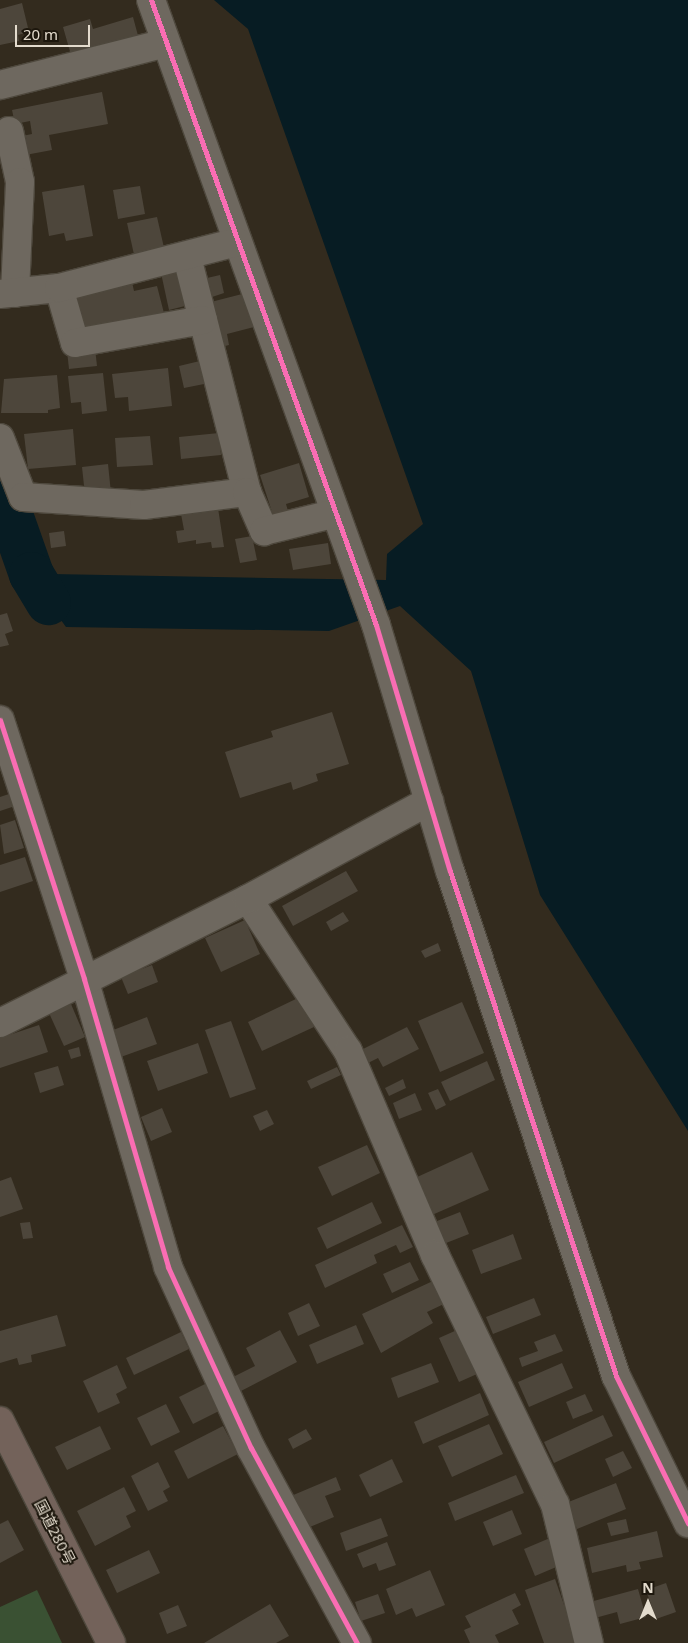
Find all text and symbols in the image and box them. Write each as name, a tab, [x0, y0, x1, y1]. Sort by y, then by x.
scale bar	[18, 15, 92, 47]
text: 20 m	[23, 24, 58, 44]
street label: 国道280号	[31, 1496, 79, 1568]
north arrow	[623, 1578, 673, 1628]
text: N	[642, 1578, 654, 1597]

